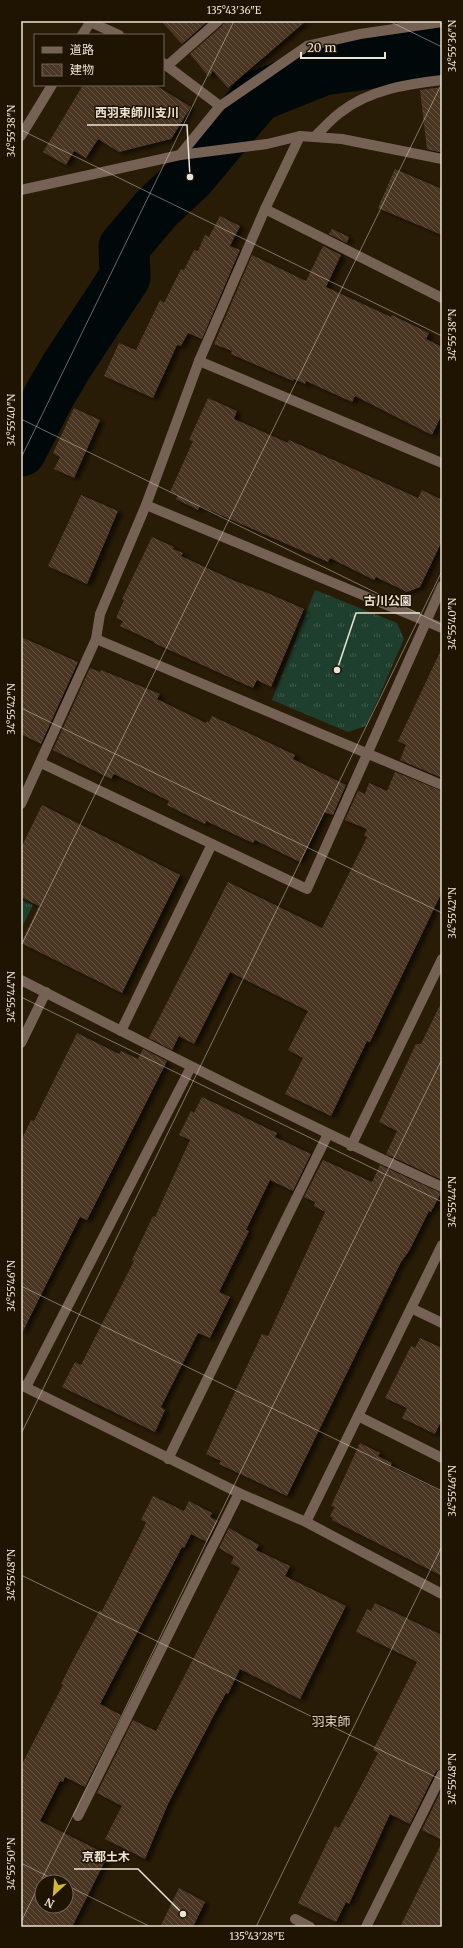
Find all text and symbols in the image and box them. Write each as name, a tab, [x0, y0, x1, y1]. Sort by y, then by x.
text: 135°43'36"E	[207, 4, 262, 17]
text: 34°55'36"N	[446, 20, 459, 72]
legend	[34, 34, 164, 86]
scale bar	[301, 34, 385, 60]
text: 20 m	[307, 40, 336, 55]
text: 道路	[70, 42, 94, 57]
text: 建物	[70, 62, 94, 77]
callout: 西羽束師川支川	[87, 101, 187, 125]
text: 34°55'38"N	[5, 104, 18, 157]
text: 西羽束師川支川	[95, 105, 179, 120]
text: 34°55'38"N	[446, 308, 459, 361]
text: 34°55'40"N	[5, 393, 18, 446]
callout: 古川公園	[356, 589, 420, 613]
text: 古川公園	[364, 593, 412, 608]
text: 34°55'40"N	[446, 597, 459, 650]
text: 34°55'42"N	[5, 683, 18, 735]
text: 34°55'42"N	[446, 887, 459, 939]
text: 34°55'44"N	[5, 971, 18, 1023]
text: 34°55'44"N	[446, 1176, 459, 1228]
text: 34°55'46"N	[5, 1260, 18, 1312]
text: 34°55'46"N	[446, 1465, 459, 1517]
text: 34°55'48"N	[5, 1549, 18, 1601]
district label: 羽束師	[311, 1713, 351, 1730]
text: 34°55'48"N	[446, 1753, 459, 1805]
text: 34°55'50"N	[5, 1837, 18, 1891]
callout: 京都土木	[74, 1845, 138, 1869]
text: 京都土木	[82, 1849, 130, 1864]
north arrow	[34, 1874, 74, 1914]
text: N	[42, 1895, 57, 1911]
text: 135°43'28"E	[230, 1930, 285, 1943]

